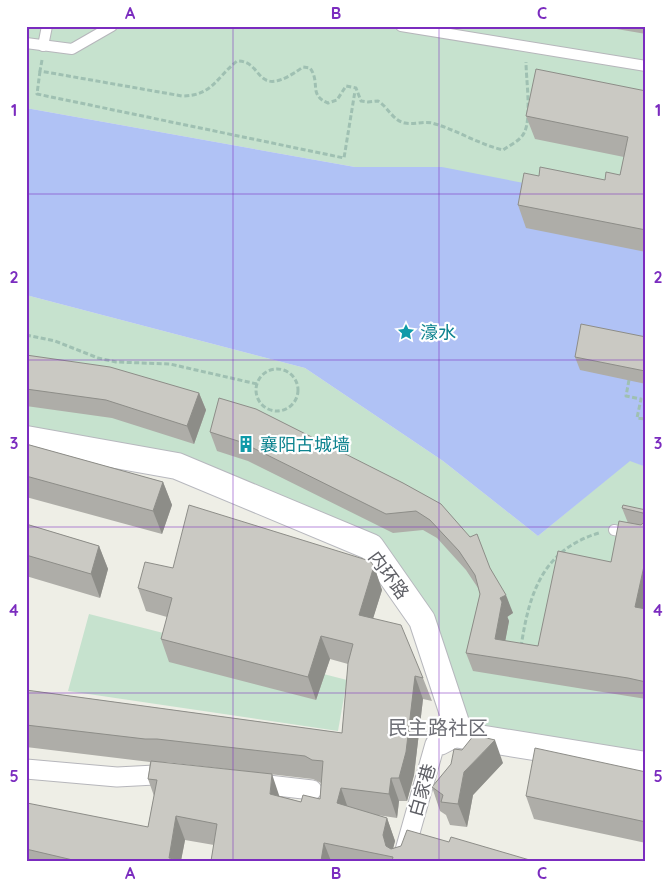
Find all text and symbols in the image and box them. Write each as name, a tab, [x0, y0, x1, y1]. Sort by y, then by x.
text: A	[125, 3, 136, 23]
text: B	[331, 3, 341, 23]
text: C	[537, 3, 547, 23]
text: 1	[11, 100, 17, 120]
text: 1	[655, 100, 661, 120]
text: 2	[9, 267, 19, 287]
text: 2	[653, 267, 663, 287]
place label: 濠水	[420, 321, 456, 344]
place icon: 濠水	[396, 322, 416, 342]
text: 3	[10, 433, 18, 453]
place label: 襄阳古城墙	[260, 433, 350, 456]
text: 3	[654, 433, 662, 453]
building icon: 襄阳古城墙	[236, 434, 256, 454]
street label: 内环路	[364, 546, 414, 604]
text: 4	[9, 600, 19, 620]
text: 4	[653, 600, 663, 620]
district label: 民主路社区	[388, 715, 488, 740]
street label: 白家巷	[404, 761, 440, 819]
text: 5	[9, 766, 19, 786]
text: 5	[653, 766, 663, 786]
text: A	[125, 863, 136, 883]
text: B	[331, 863, 341, 883]
text: C	[537, 863, 547, 883]

